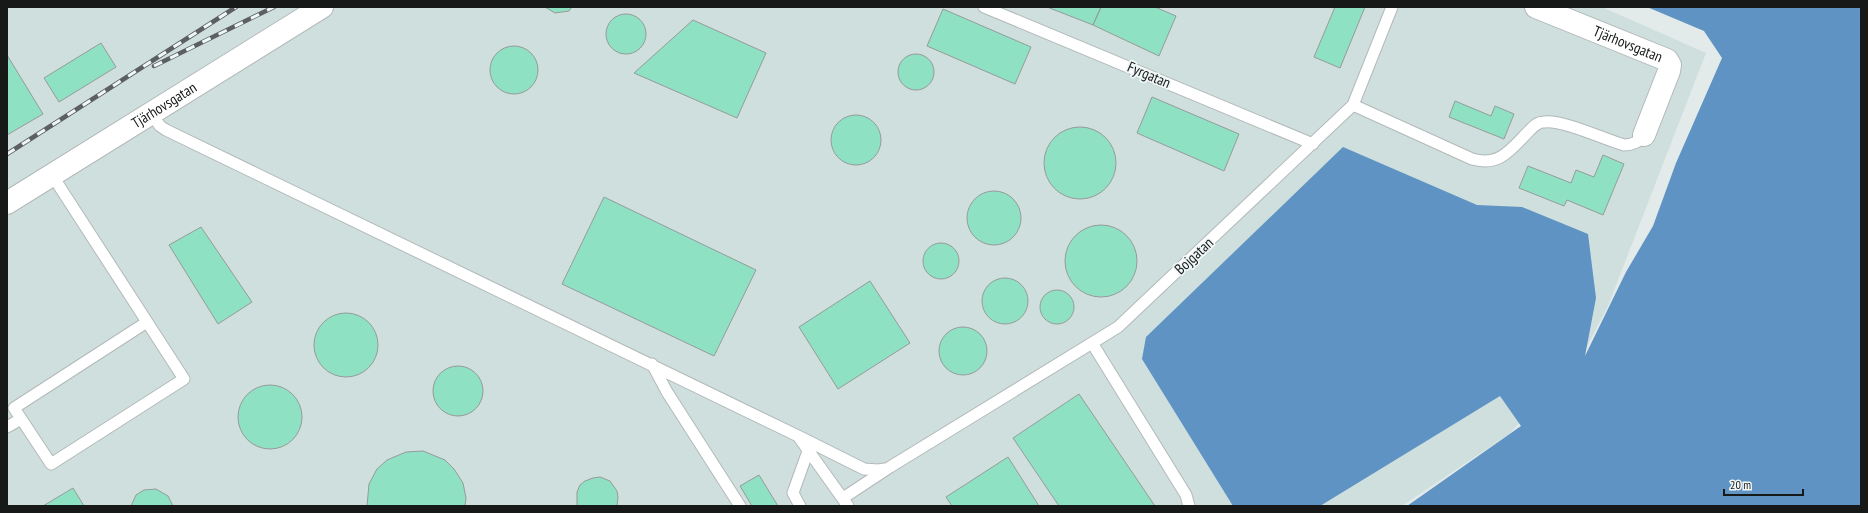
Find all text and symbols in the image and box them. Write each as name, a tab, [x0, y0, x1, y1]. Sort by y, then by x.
street label: Tjärhovsgatan	[1590, 21, 1665, 66]
street label: Fyrgatan	[1125, 57, 1174, 92]
street label: Tjärhovsgatan	[128, 77, 200, 132]
street label: Bojgatan	[1170, 233, 1217, 278]
scale bar	[1724, 471, 1803, 497]
text: 20 m	[1730, 477, 1751, 492]

